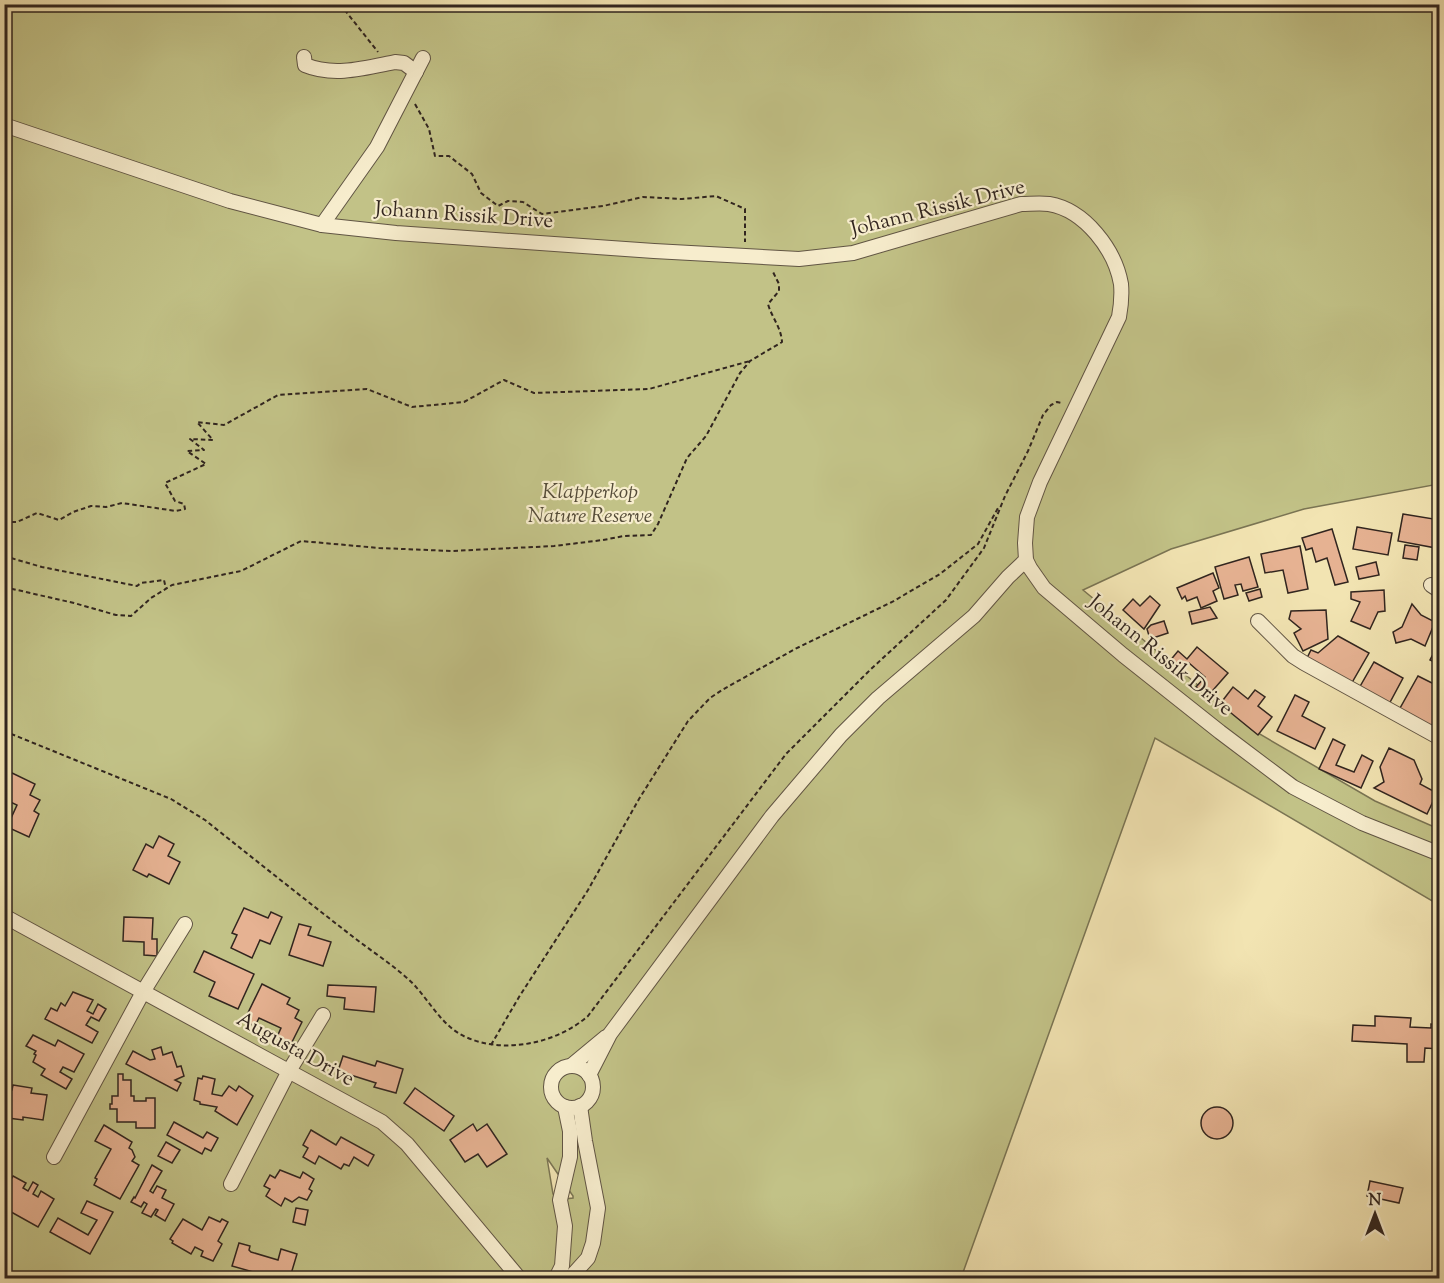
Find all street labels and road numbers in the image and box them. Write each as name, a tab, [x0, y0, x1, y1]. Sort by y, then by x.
street label: Johann Rissik Drive	[847, 173, 1028, 245]
street label: Johann Rissik Drive	[373, 195, 554, 237]
street label: Johann Rissik Drive	[1080, 587, 1239, 724]
street label: Augusta Drive	[230, 1005, 360, 1095]

